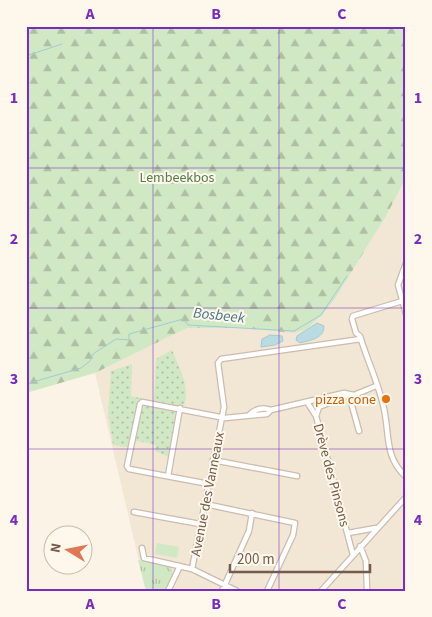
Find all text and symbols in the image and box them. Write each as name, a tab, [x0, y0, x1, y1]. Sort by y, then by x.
text: A	[84, 3, 95, 25]
text: B	[211, 3, 221, 25]
text: C	[337, 3, 347, 25]
text: 1	[10, 87, 18, 109]
text: 1	[414, 87, 422, 109]
park label: Lembeekbos	[140, 168, 215, 188]
text: 2	[10, 228, 18, 250]
text: 2	[414, 228, 422, 250]
water label: Bosbeek	[192, 302, 247, 329]
text: 3	[10, 368, 18, 390]
text: 3	[414, 368, 422, 390]
place label: pizza cone	[315, 390, 376, 410]
marker: pizza cone	[380, 393, 392, 405]
street label: Drève des Pinsons	[308, 421, 354, 529]
street label: Avenue des Vanneaux	[186, 430, 230, 558]
text: 4	[10, 509, 19, 531]
text: 4	[414, 509, 423, 531]
north arrow	[42, 524, 92, 574]
text: N	[46, 542, 67, 554]
scale bar	[230, 542, 370, 574]
text: 200 m	[237, 549, 275, 570]
text: A	[84, 593, 95, 615]
text: B	[211, 593, 221, 615]
text: C	[337, 593, 347, 615]

